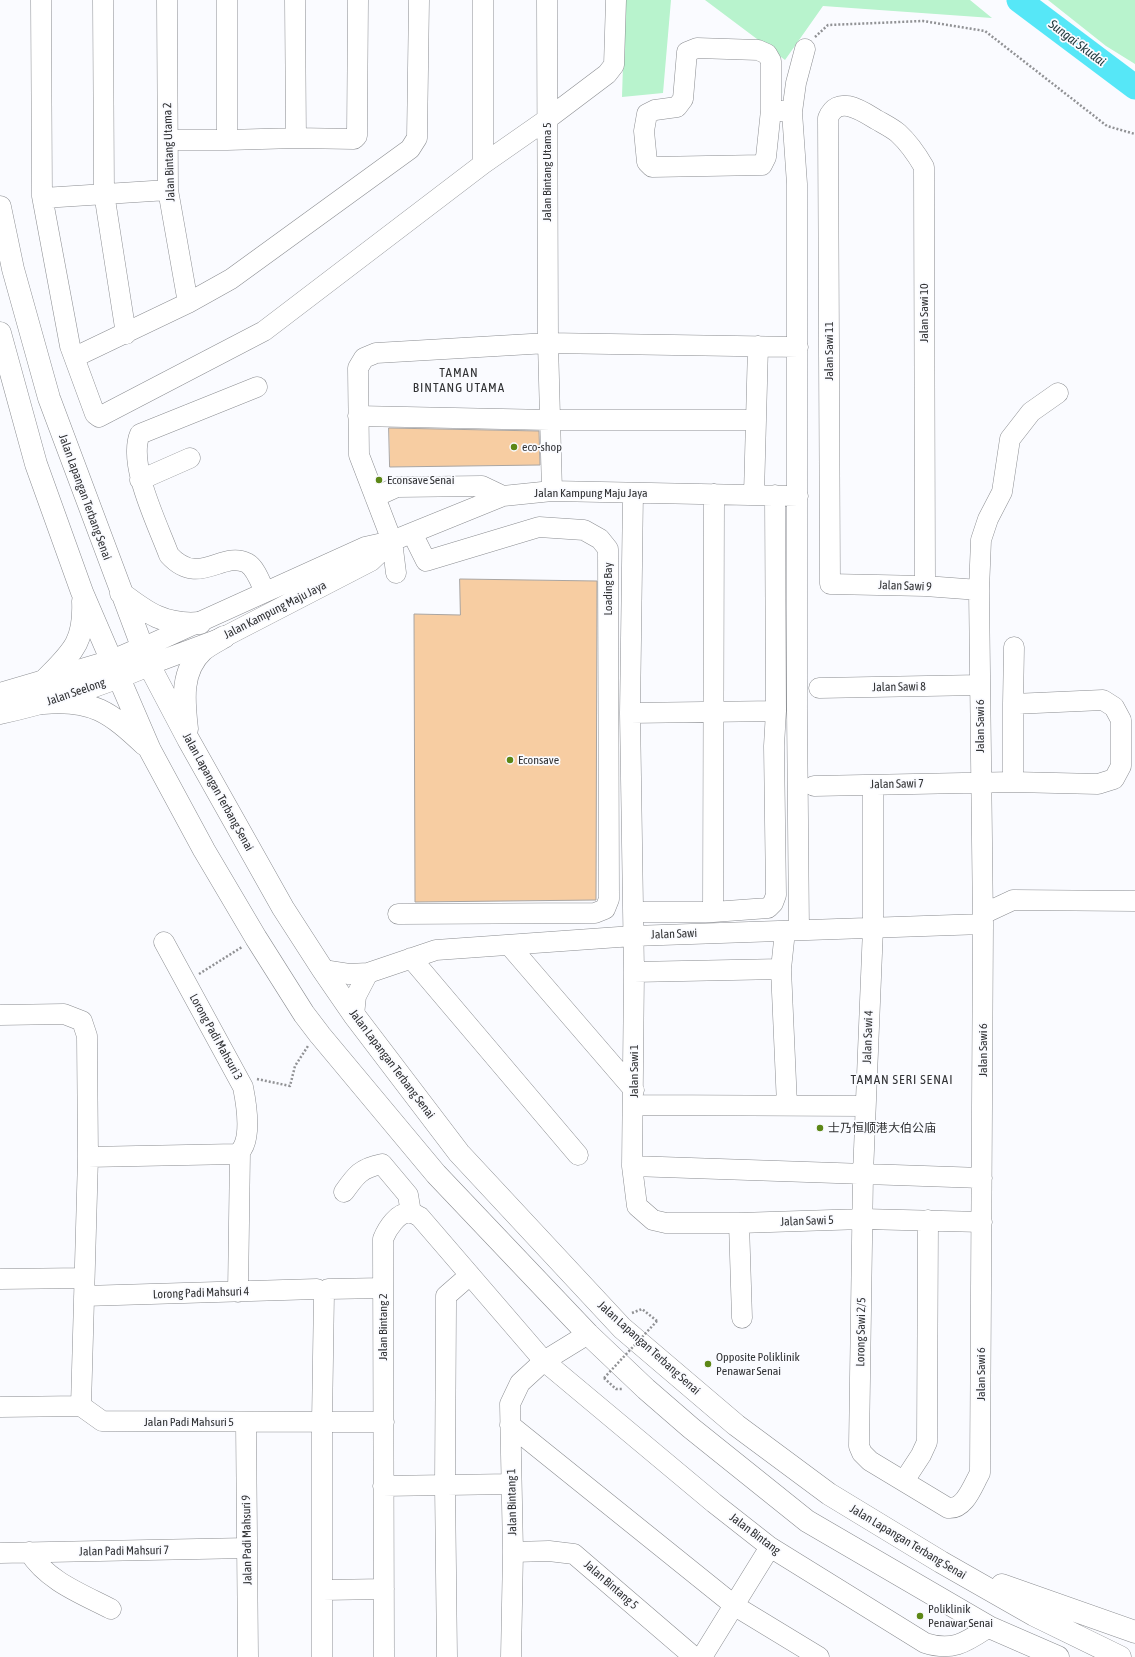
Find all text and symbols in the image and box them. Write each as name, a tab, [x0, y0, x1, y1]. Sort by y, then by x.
water label: Sungai Skudai	[1045, 16, 1109, 70]
street label: Jalan Bintang Utama 2	[160, 102, 178, 202]
street label: Jalan Bintang Utama 5	[540, 122, 554, 222]
street label: Jalan Sawi 10	[917, 283, 931, 343]
street label: Jalan Sawi 11	[822, 321, 836, 381]
district label: TAMAN BINTANG UTAMA	[413, 365, 505, 396]
street label: Jalan Lapangan Terbang Senai	[55, 432, 115, 562]
place label: eco-shop	[522, 440, 562, 454]
marker: eco-shop	[509, 442, 519, 452]
place label: Econsave Senai	[387, 473, 454, 487]
marker: Econsave Senai	[374, 475, 384, 485]
street label: Jalan Kampung Maju Jaya	[534, 486, 648, 500]
street label: Loading Bay	[601, 562, 615, 616]
street label: Jalan Kampung Maju Jaya	[221, 578, 329, 642]
street label: Jalan Sawi 9	[878, 578, 932, 594]
street label: Jalan Seelong	[45, 675, 107, 709]
street label: Jalan Sawi 8	[872, 679, 926, 695]
street label: Jalan Sawi 6	[973, 699, 987, 753]
street label: Jalan Lapangan Terbang Senai	[179, 730, 257, 854]
place label: Econsave	[518, 753, 559, 767]
marker: Econsave	[505, 755, 515, 765]
street label: Jalan Sawi 7	[870, 776, 924, 792]
street label: Jalan Sawi	[651, 926, 697, 942]
street label: Lorong Padi Mahsuri 3	[186, 991, 246, 1083]
street label: Jalan Lapangan Terbang Senai	[346, 1007, 438, 1121]
street label: Jalan Sawi 4	[860, 1010, 876, 1064]
street label: Jalan Sawi 6	[976, 1023, 990, 1077]
street label: Jalan Sawi 1	[627, 1044, 641, 1098]
district label: TAMAN SERI SENAI	[850, 1072, 954, 1088]
place label: 士乃恒顺港大伯公庙	[828, 1121, 936, 1135]
marker: 士乃恒顺港大伯公庙	[815, 1123, 825, 1133]
street label: Jalan Sawi 5	[780, 1213, 834, 1229]
street label: Lorong Padi Mahsuri 4	[153, 1284, 249, 1302]
street label: Jalan Bintang 2	[376, 1293, 390, 1361]
street label: Lorong Sawi 2/5	[853, 1297, 869, 1367]
street label: Jalan Lapangan Terbang Senai	[595, 1298, 703, 1398]
street label: Jalan Sawi 6	[974, 1347, 988, 1401]
place label: Opposite Poliklinik Penawar Senai	[716, 1350, 800, 1378]
marker: Opposite Poliklinik Penawar Senai	[703, 1359, 713, 1369]
street label: Jalan Padi Mahsuri 5	[144, 1415, 234, 1429]
street label: Jalan Bintang 1	[504, 1468, 520, 1536]
street label: Jalan Padi Mahsuri 9	[239, 1495, 255, 1585]
street label: Jalan Lapangan Terbang Senai	[847, 1502, 969, 1582]
street label: Jalan Bintang	[727, 1510, 783, 1558]
street label: Jalan Padi Mahsuri 7	[79, 1543, 169, 1559]
street label: Jalan Bintang 5	[581, 1558, 641, 1612]
place label: Poliklinik Penawar Senai	[928, 1602, 993, 1630]
marker: Poliklinik Penawar Senai	[915, 1611, 925, 1621]

